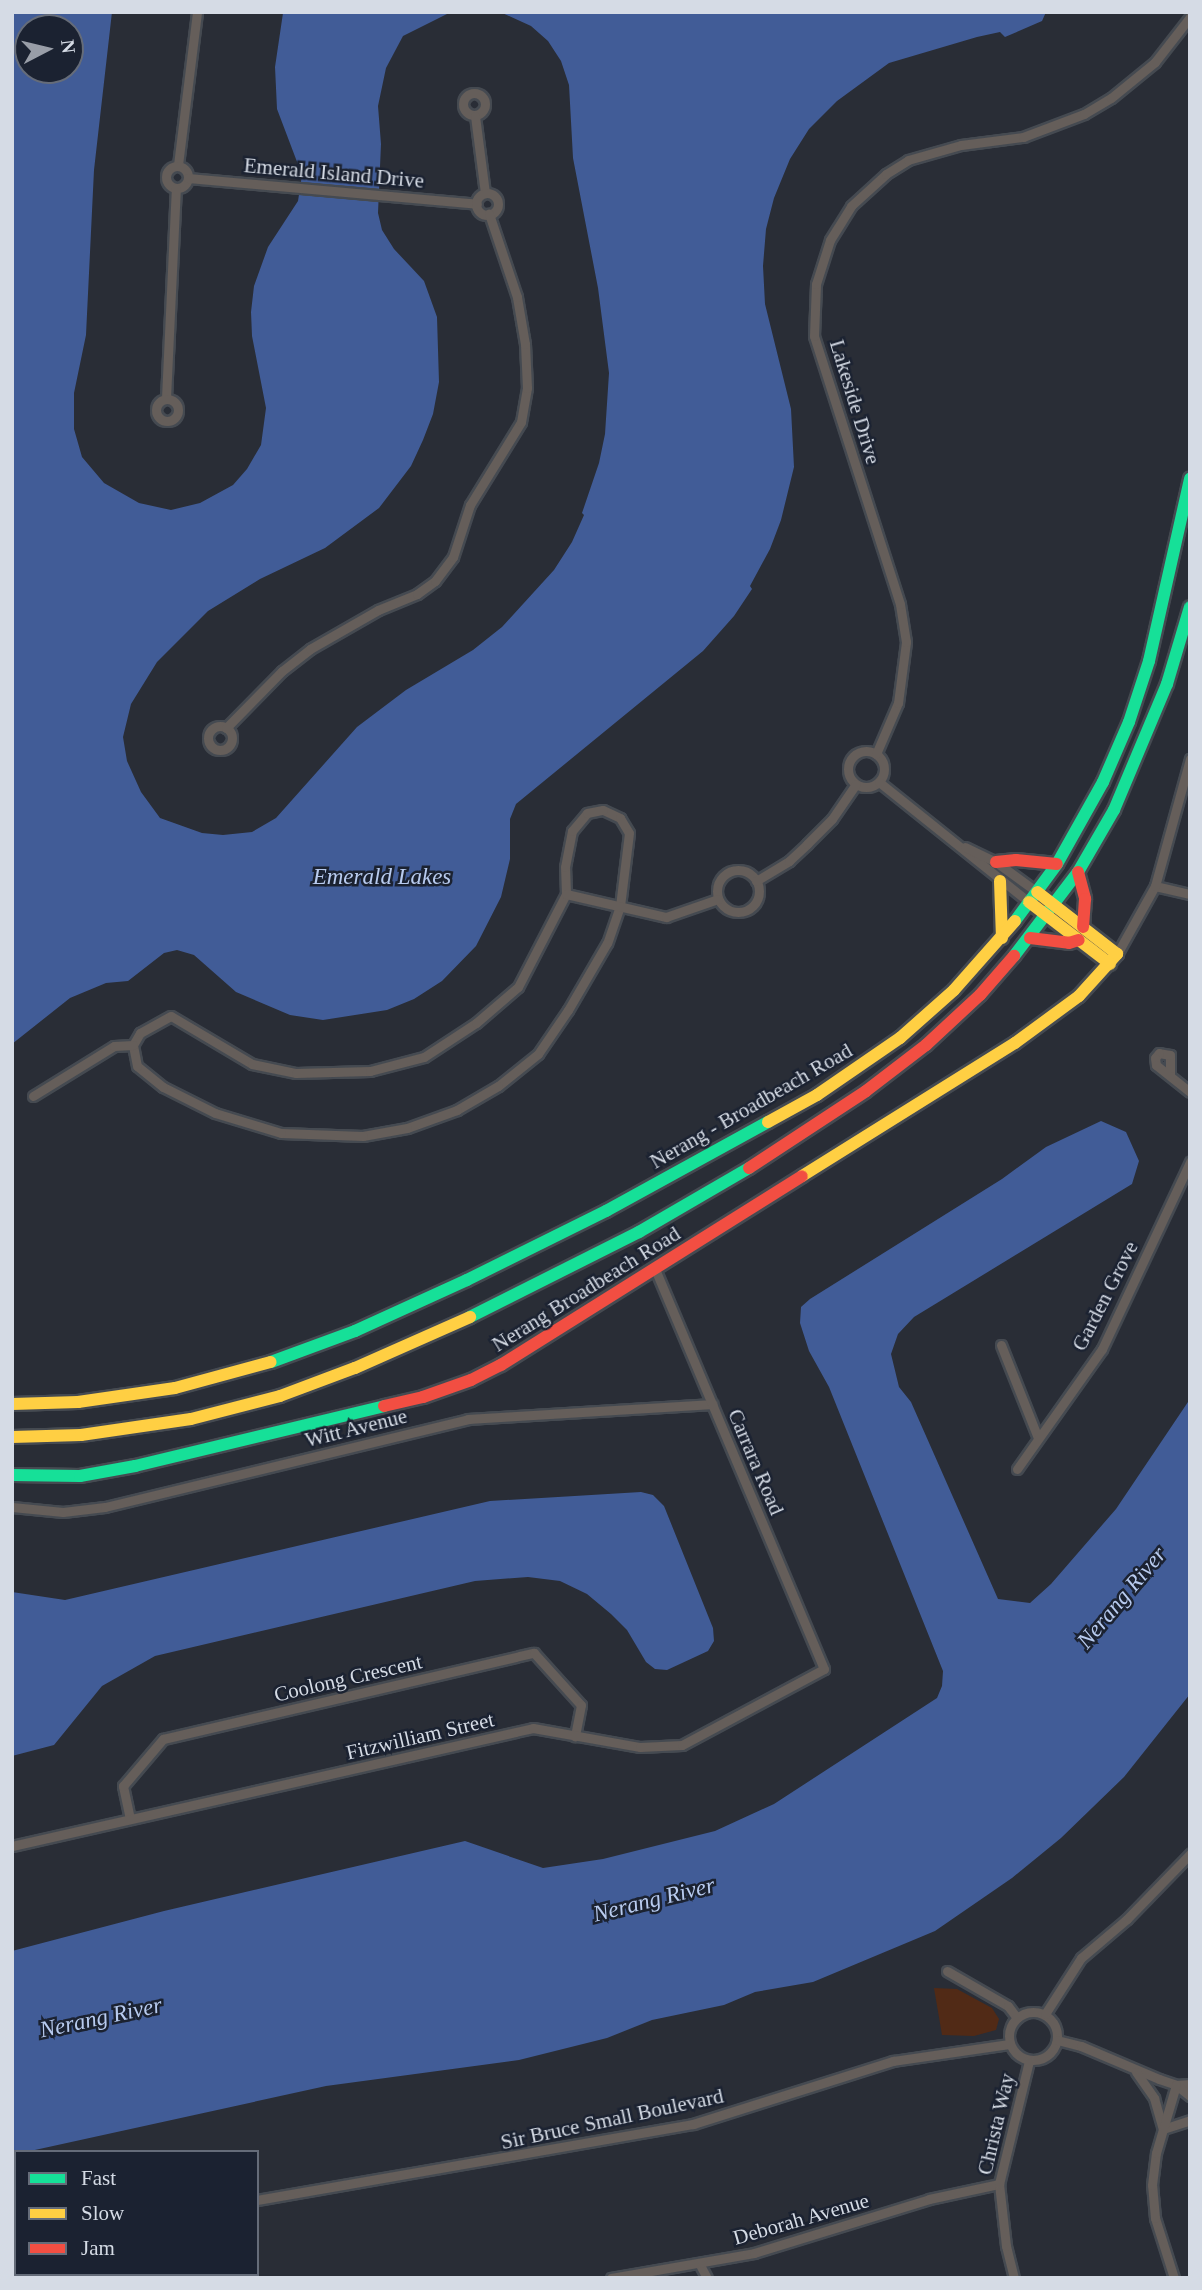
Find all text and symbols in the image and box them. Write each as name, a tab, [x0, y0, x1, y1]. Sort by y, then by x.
north arrow	[14, 14, 84, 84]
text: N	[57, 39, 80, 55]
street label: Emerald Island Drive	[243, 153, 425, 193]
street label: Lakeside Drive	[824, 337, 886, 467]
water label: Emerald Lakes	[313, 863, 451, 891]
street label: Nerang - Broadbeach Road	[645, 1038, 857, 1174]
street label: Nerang Broadbeach Road	[487, 1221, 685, 1357]
street label: Garden Grove	[1067, 1237, 1143, 1355]
street label: Witt Avenue	[302, 1403, 410, 1453]
street label: Carrara Road	[722, 1405, 790, 1519]
water label: Nerang River	[1071, 1541, 1173, 1655]
street label: Coolong Crescent	[272, 1649, 424, 1707]
street label: Fitzwilliam Street	[344, 1707, 496, 1765]
water label: Nerang River	[590, 1872, 718, 1928]
water label: Nerang River	[37, 1992, 165, 2044]
street label: Christa Way	[972, 2071, 1020, 2177]
street label: Sir Bruce Small Boulevard	[498, 2083, 726, 2155]
legend	[14, 2150, 259, 2276]
text: Fast	[81, 2166, 116, 2190]
street label: Deborah Avenue	[730, 2187, 872, 2251]
text: Slow	[81, 2201, 124, 2225]
text: Jam	[81, 2236, 115, 2260]

